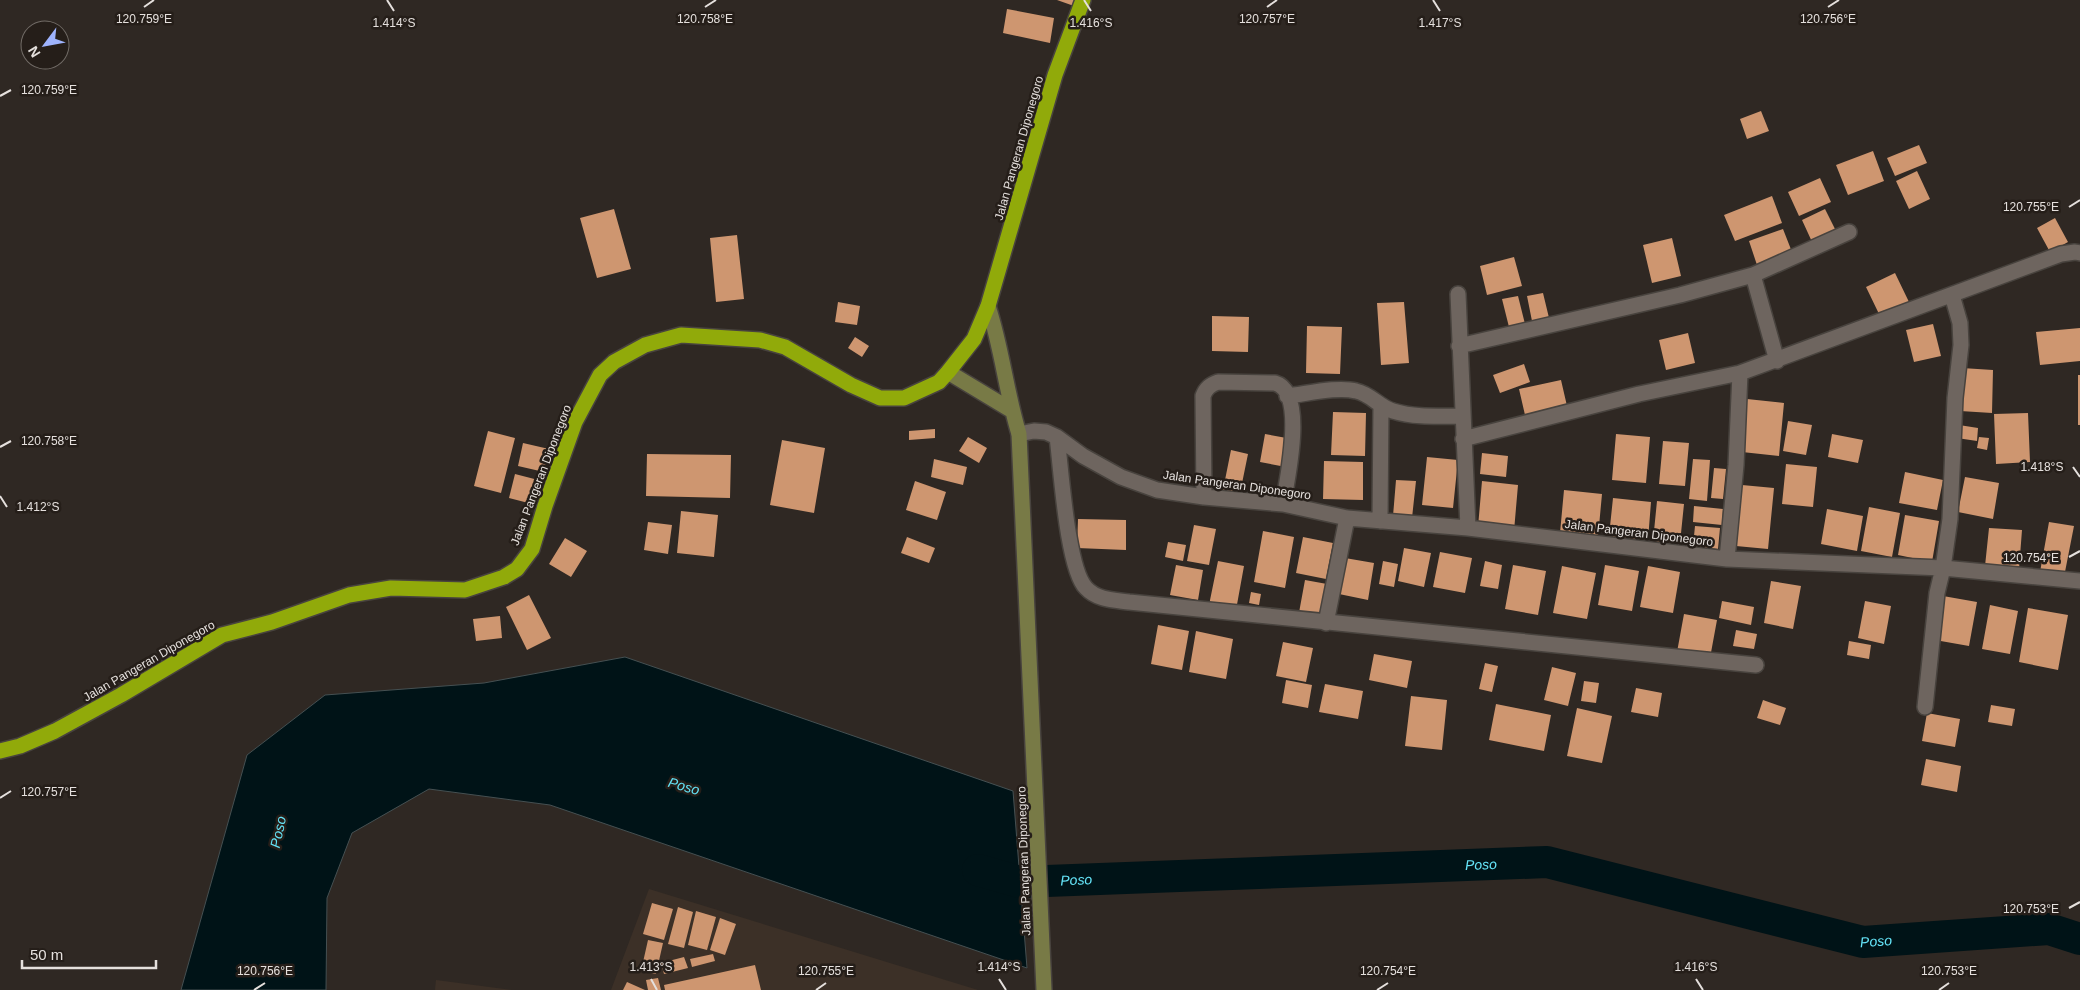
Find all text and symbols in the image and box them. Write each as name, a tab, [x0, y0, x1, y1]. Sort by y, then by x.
text: 120.759°E	[116, 12, 172, 26]
text: 120.758°E	[677, 12, 733, 26]
text: 120.757°E	[1239, 12, 1295, 26]
text: 120.756°E	[1800, 12, 1856, 26]
text: 1.414°S	[373, 16, 415, 30]
text: 1.416°S	[1070, 16, 1112, 30]
text: 1.417°S	[1419, 16, 1461, 30]
north arrow	[20, 20, 70, 70]
text: N	[25, 43, 43, 60]
street label: Jalan Pangeran Diponegoro	[992, 74, 1046, 222]
text: 120.759°E	[21, 83, 77, 97]
text: 120.755°E	[2003, 200, 2059, 214]
street label: Jalan Pangeran Diponegoro	[508, 402, 574, 547]
text: 120.758°E	[21, 434, 77, 448]
text: 1.418°S	[2021, 460, 2063, 474]
street label: Jalan Pangeran Diponegoro	[1162, 468, 1312, 502]
text: 1.412°S	[17, 500, 59, 514]
street label: Jalan Pangeran Diponegoro	[1564, 517, 1714, 549]
text: 120.754°E	[2003, 551, 2059, 565]
street label: Jalan Pangeran Diponegoro	[81, 617, 217, 704]
water label: Poso	[666, 774, 702, 798]
text: 120.757°E	[21, 785, 77, 799]
street label: Jalan Pangeran Diponegoro	[1014, 786, 1034, 936]
water label: Poso	[267, 815, 289, 849]
water label: Poso	[1465, 856, 1497, 873]
water label: Poso	[1060, 871, 1093, 888]
text: 120.753°E	[2003, 902, 2059, 916]
water label: Poso	[1859, 932, 1893, 950]
scale bar	[22, 938, 156, 970]
text: 50 m	[30, 946, 63, 963]
text: 1.413°S	[630, 960, 672, 974]
text: 1.414°S	[978, 960, 1020, 974]
text: 1.416°S	[1675, 960, 1717, 974]
text: 120.756°E	[237, 964, 293, 978]
text: 120.755°E	[798, 964, 854, 978]
text: 120.754°E	[1360, 964, 1416, 978]
text: 120.753°E	[1921, 964, 1977, 978]

